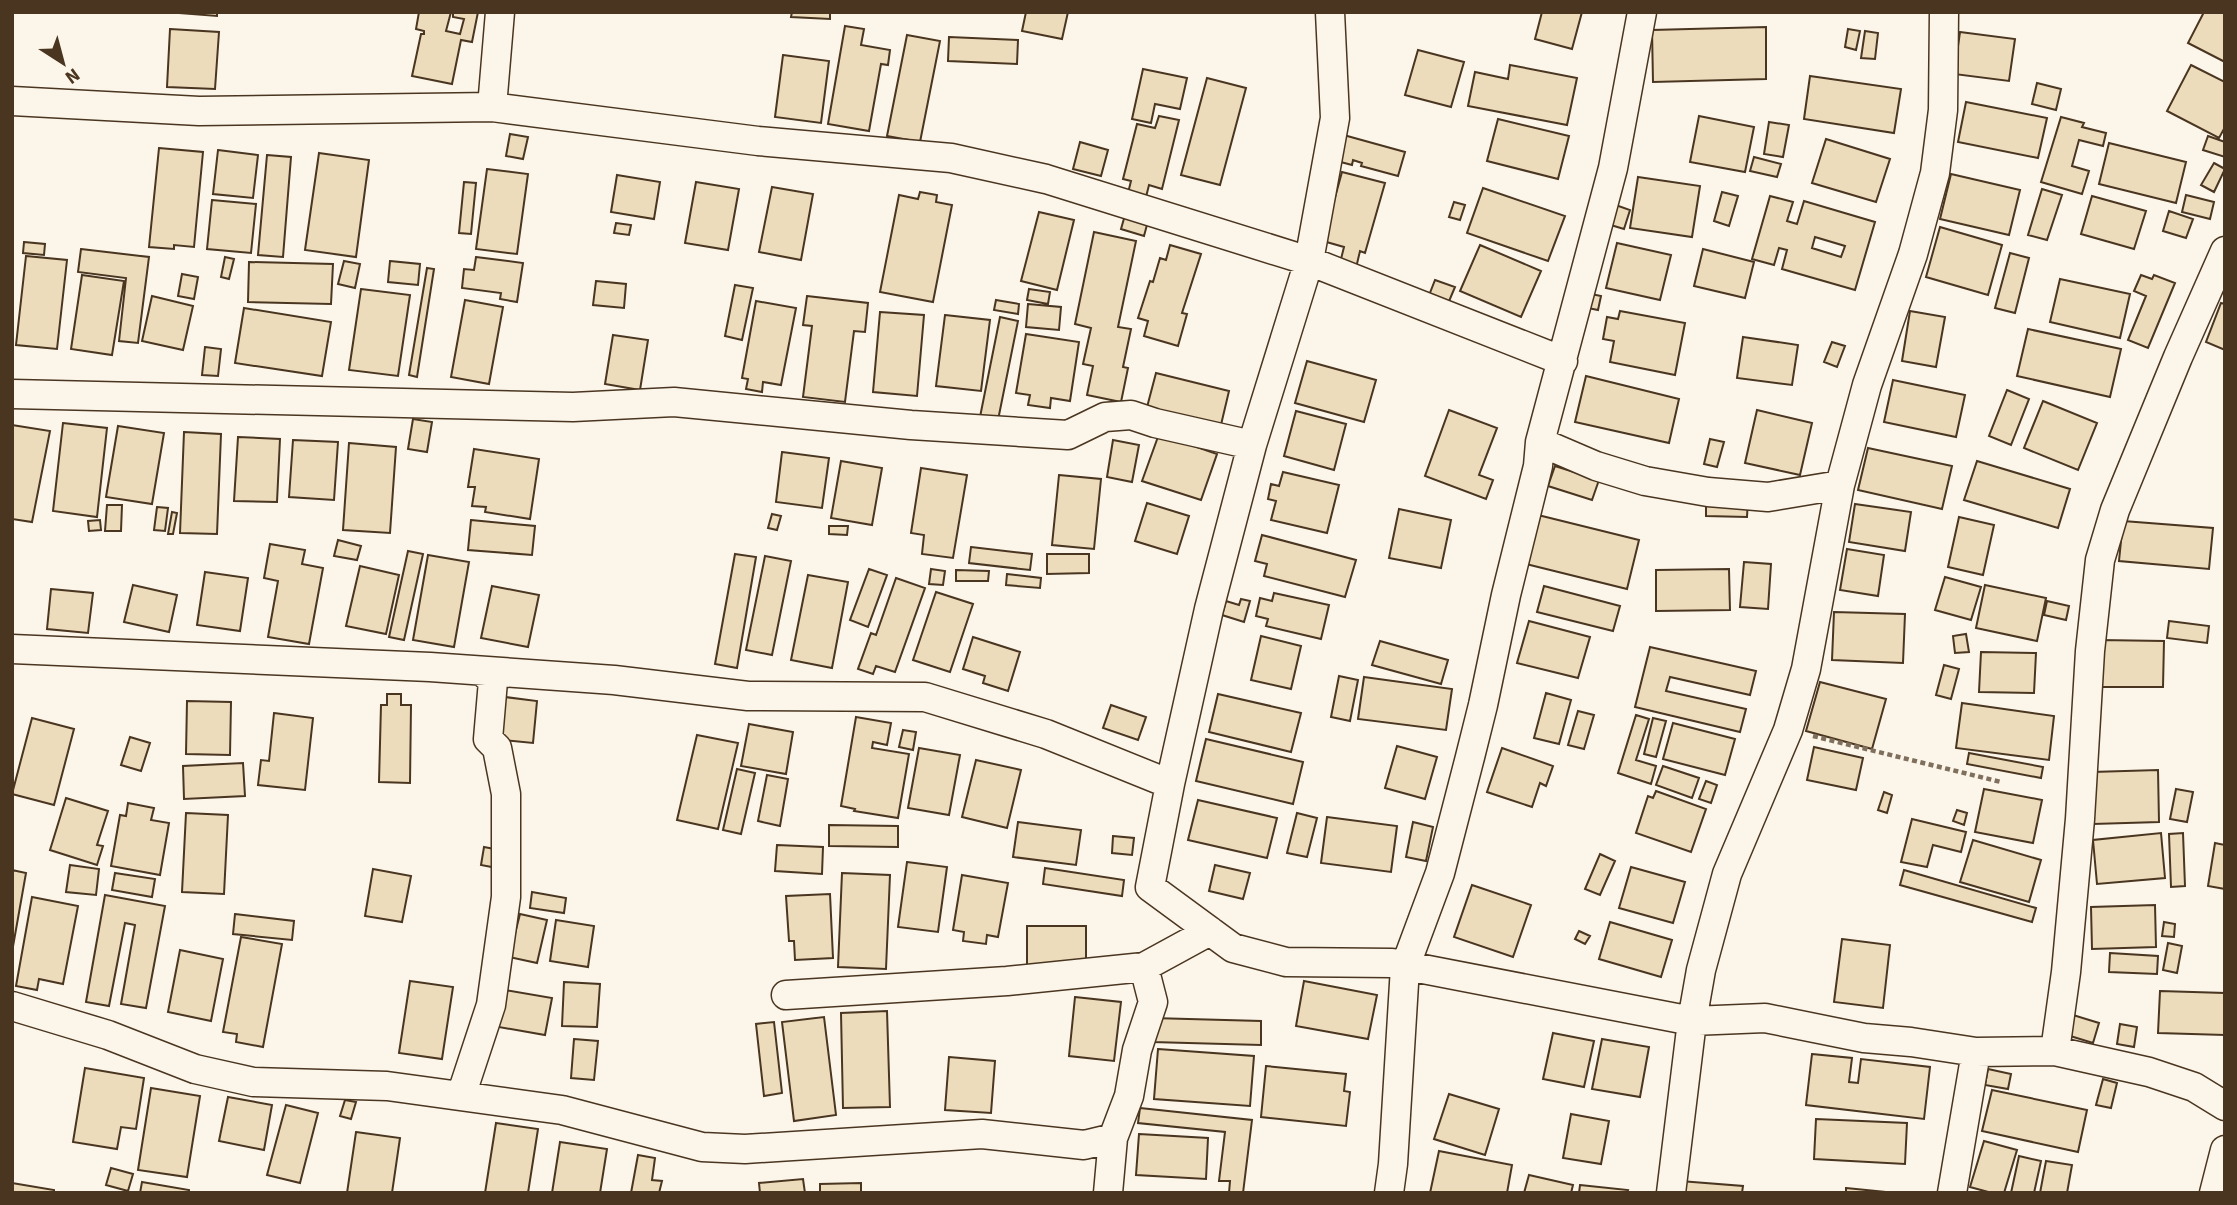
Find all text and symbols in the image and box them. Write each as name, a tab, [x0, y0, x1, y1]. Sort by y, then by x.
north arrow	[28, 28, 98, 98]
text: N	[59, 61, 85, 90]

